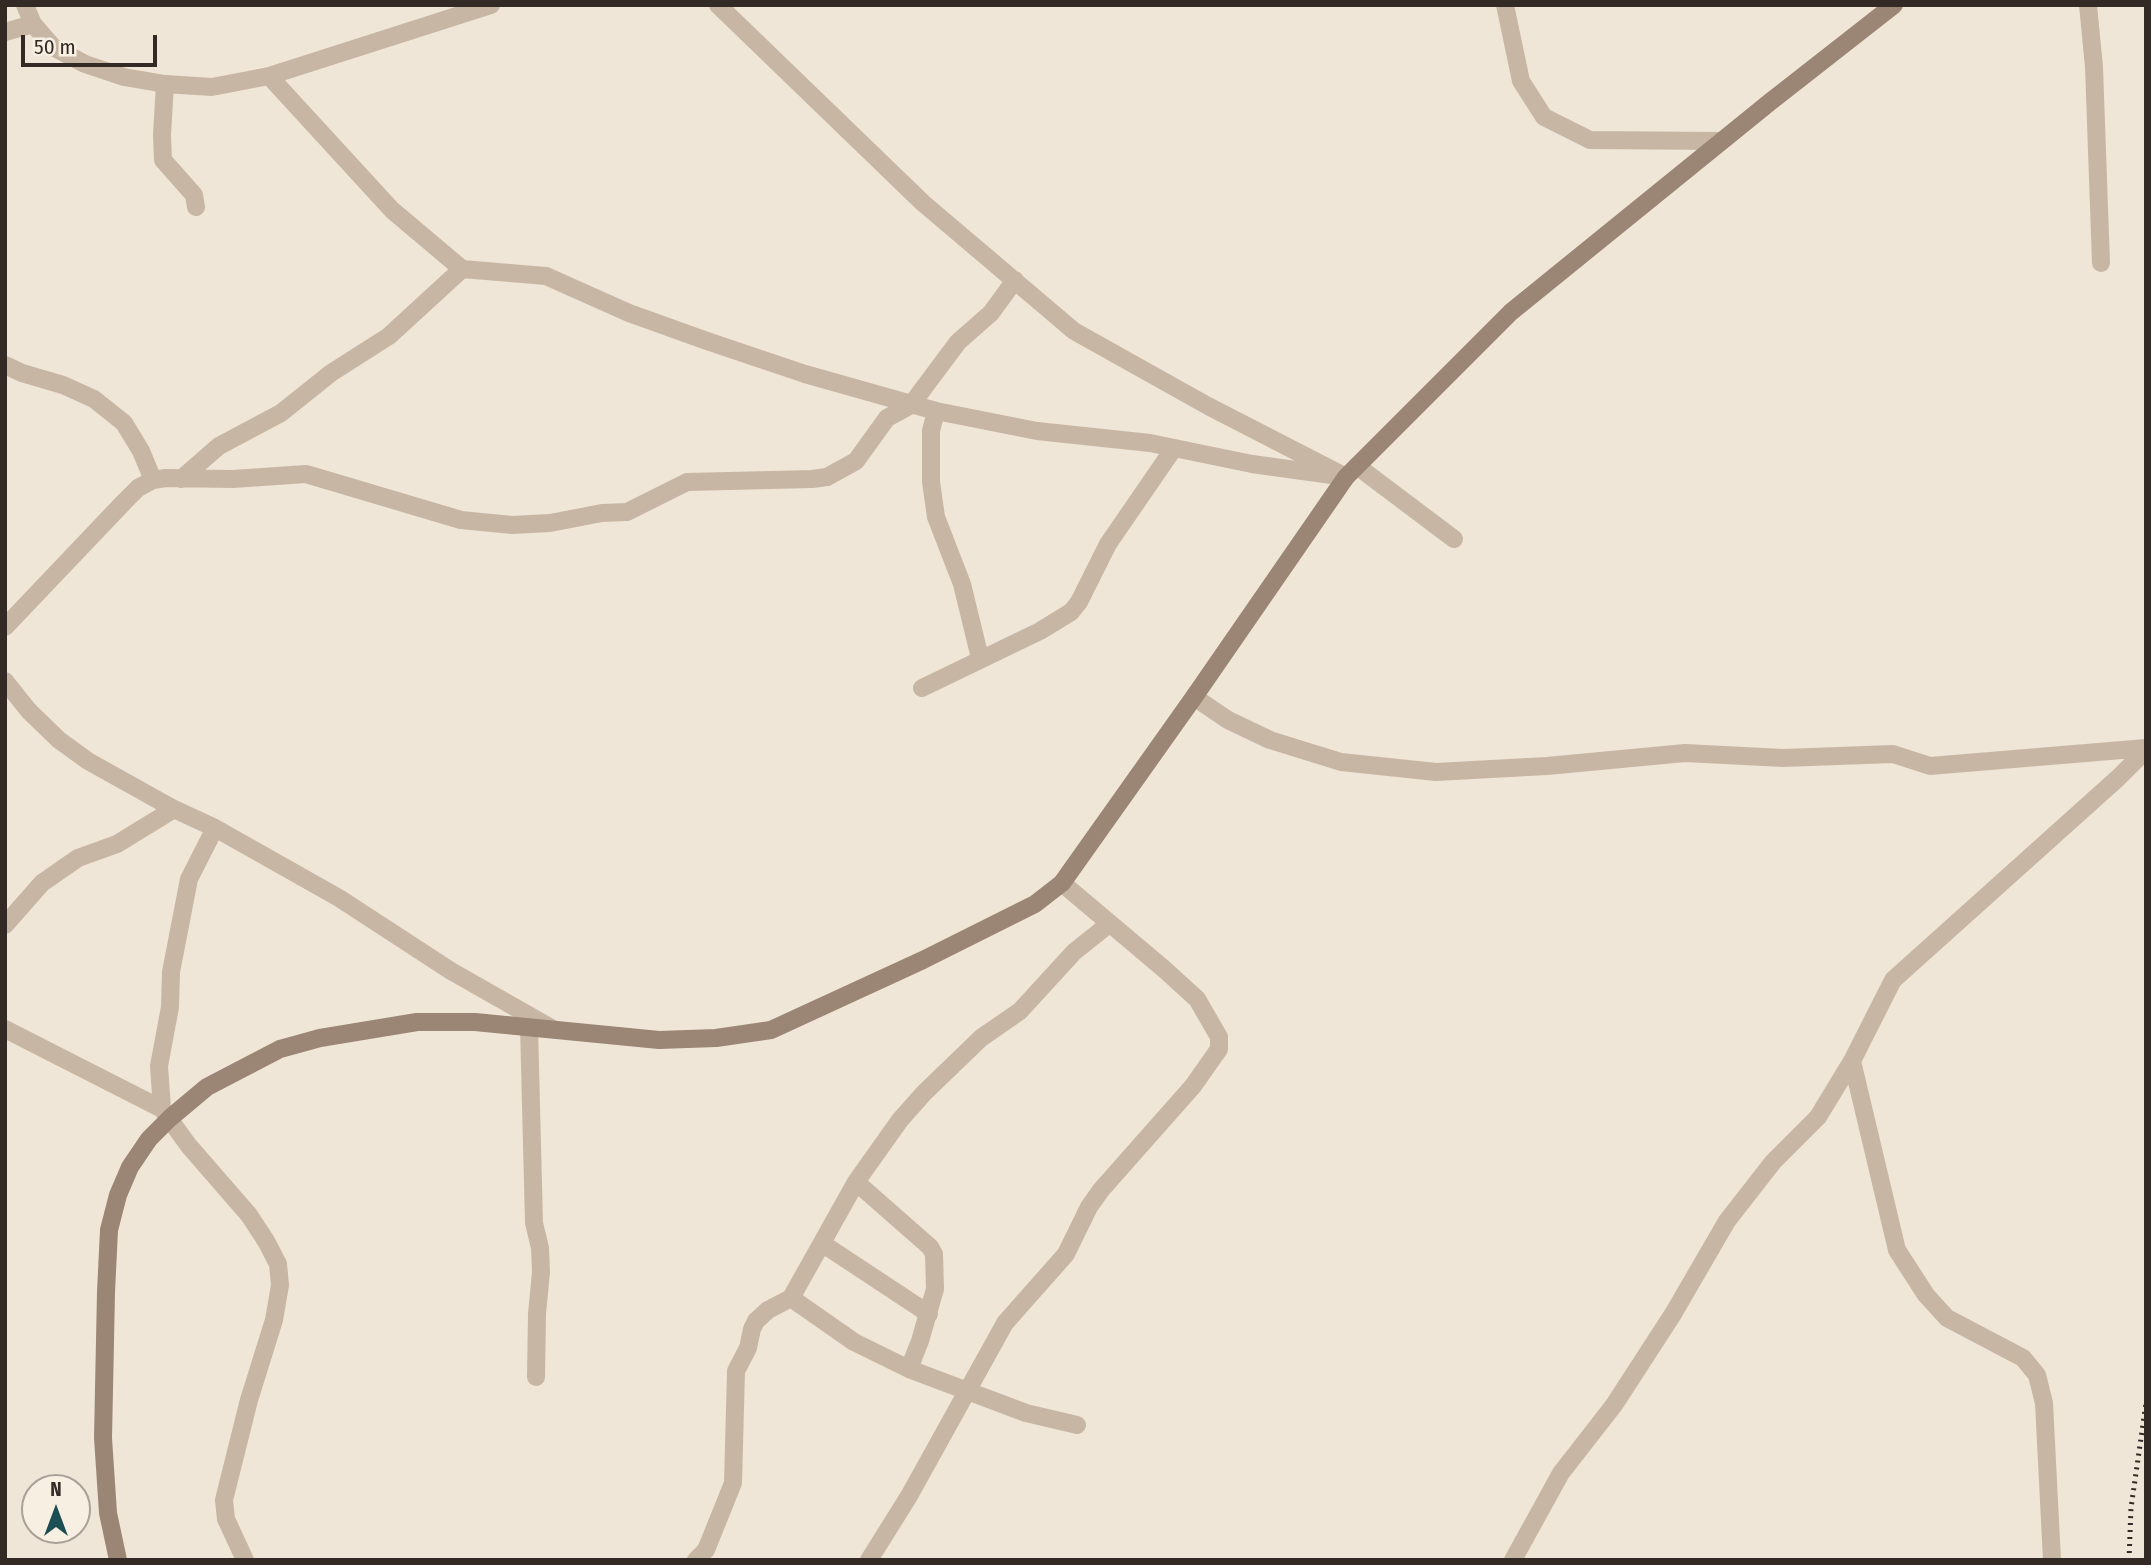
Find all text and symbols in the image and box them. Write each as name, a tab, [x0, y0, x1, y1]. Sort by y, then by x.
scale bar	[24, 21, 161, 65]
text: 50 m	[34, 34, 76, 60]
north arrow	[21, 1474, 91, 1544]
text: N	[50, 1478, 62, 1501]

